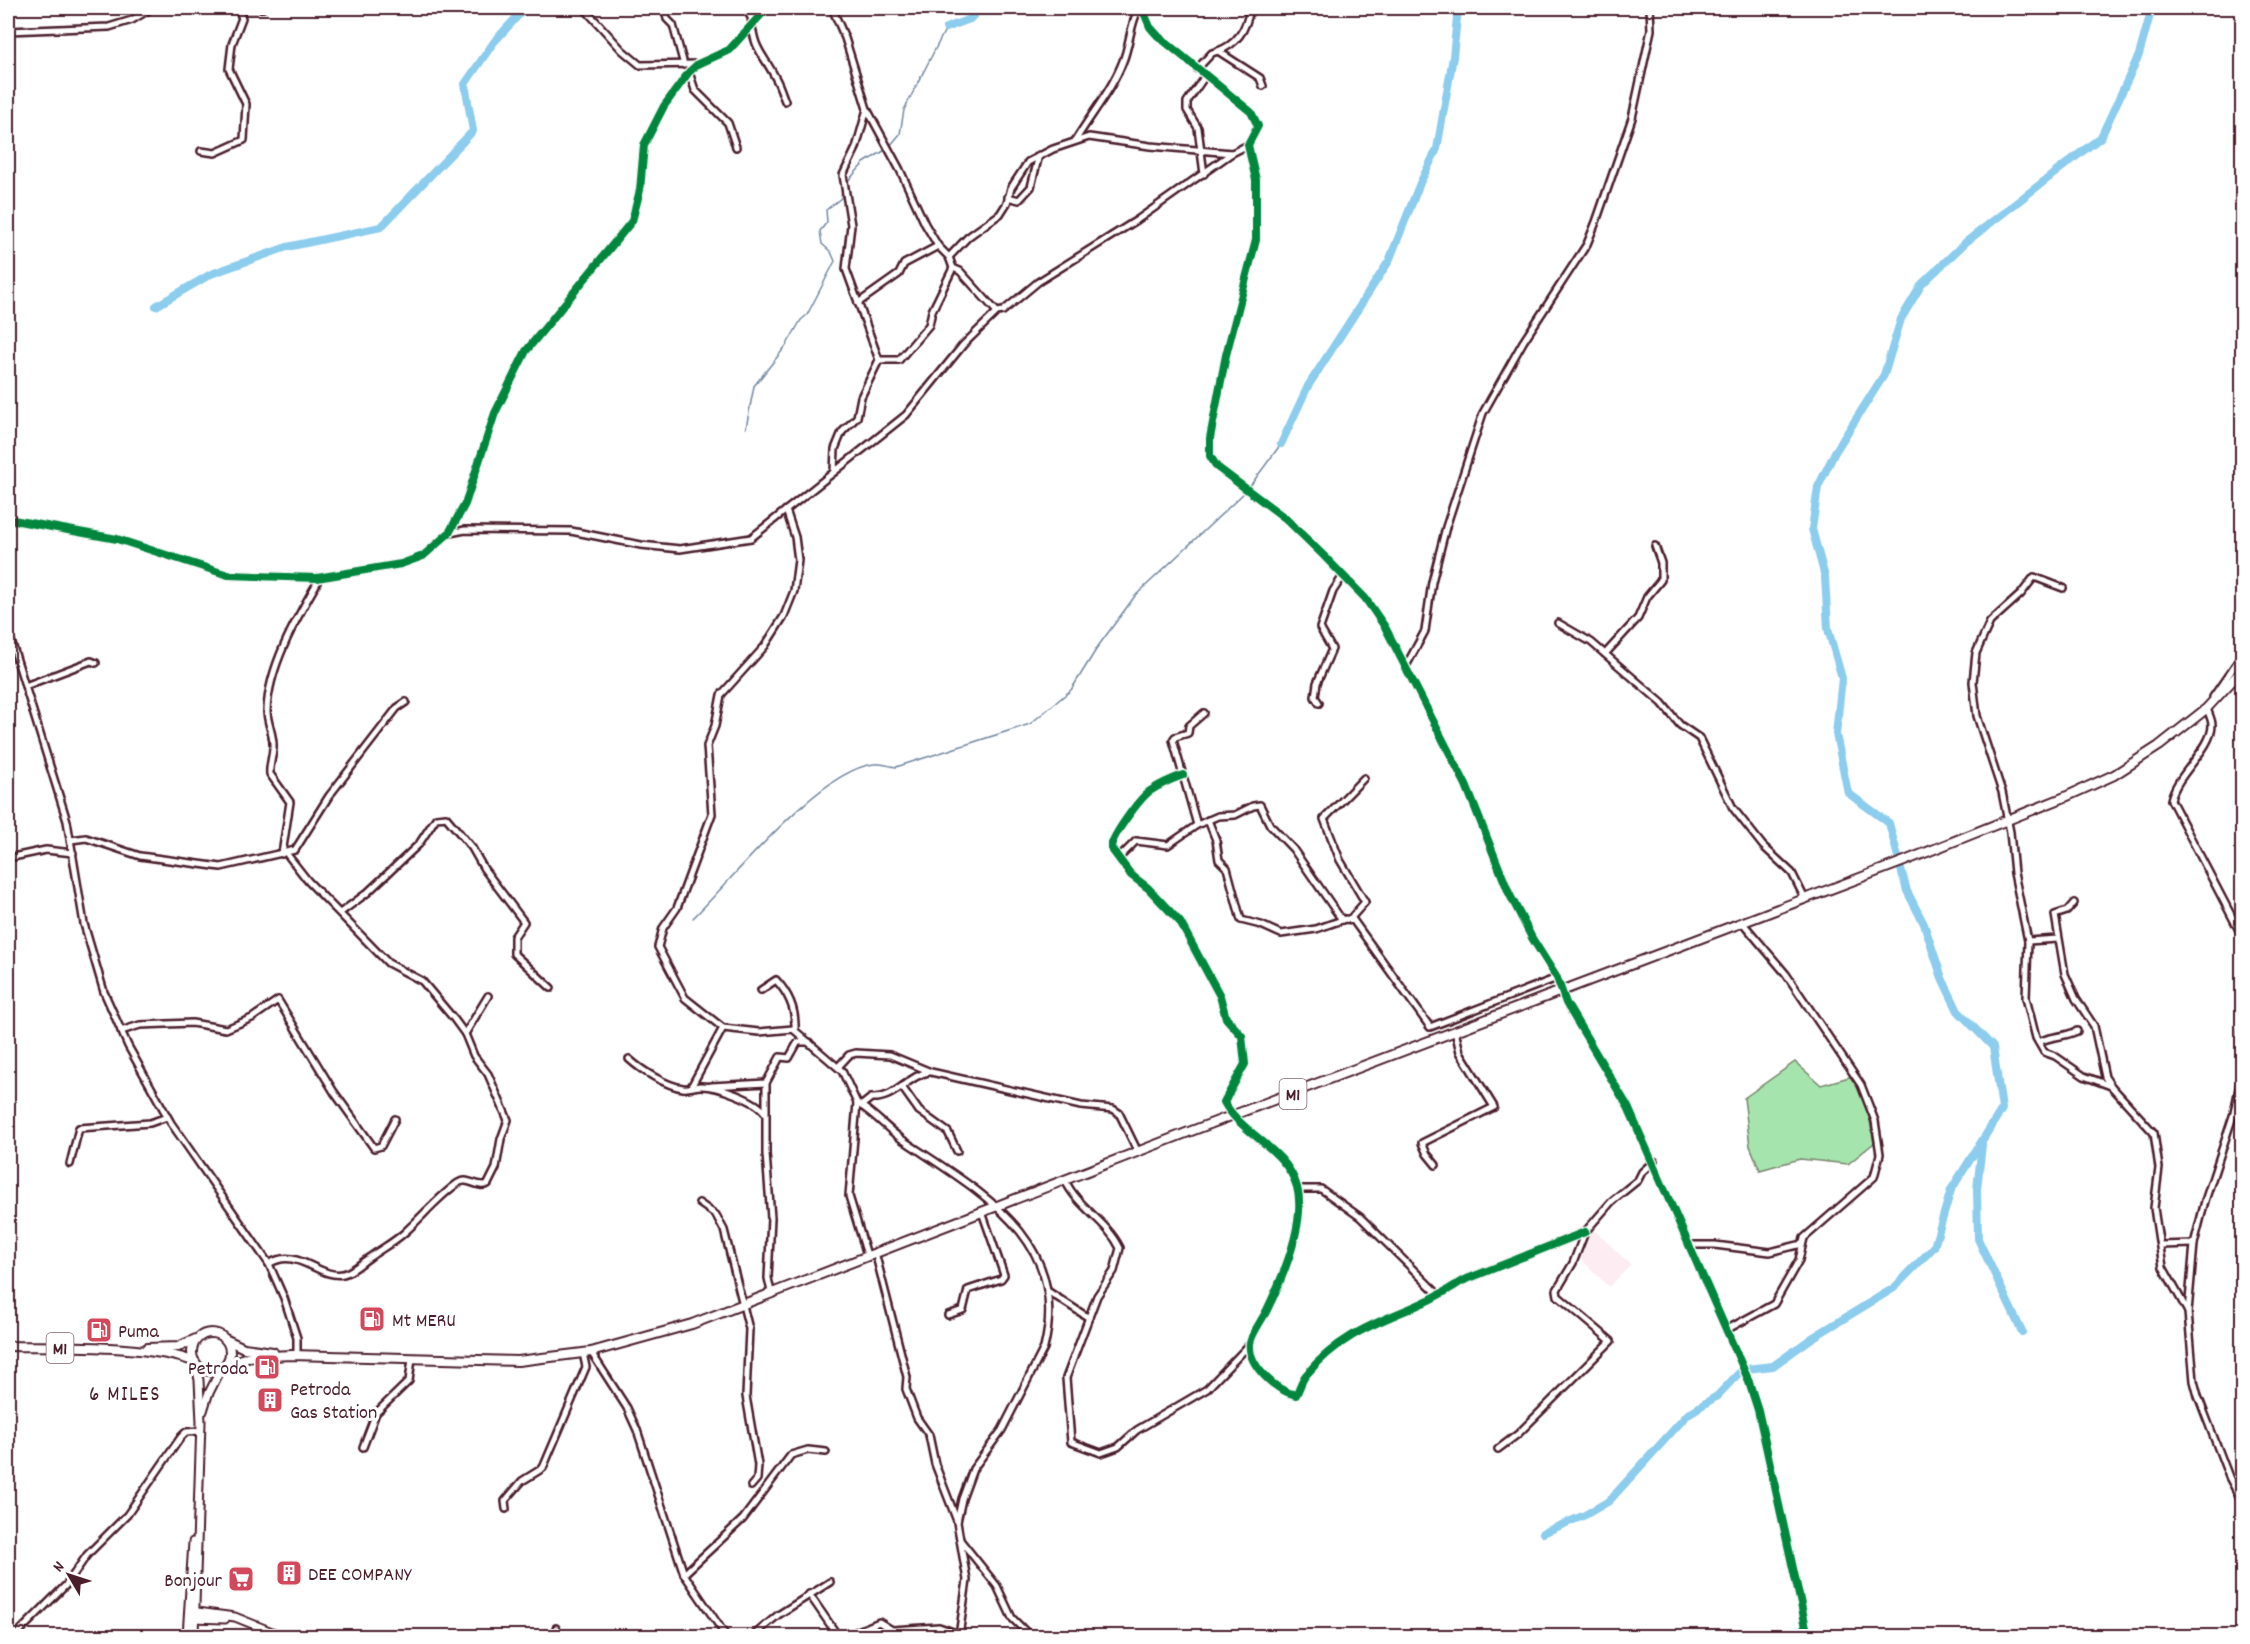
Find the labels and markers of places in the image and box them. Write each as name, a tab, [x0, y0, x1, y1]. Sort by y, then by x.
fuel station icon: Mt MERU	[357, 1304, 387, 1334]
place label: Mt MERU	[392, 1308, 456, 1336]
fuel station icon: Puma	[84, 1315, 114, 1345]
place label: Puma	[118, 1319, 159, 1347]
fuel station icon: Petroda	[252, 1352, 282, 1382]
place label: Petroda	[188, 1356, 249, 1384]
place label: Petroda Gas Station	[290, 1377, 377, 1428]
building icon: Petroda Gas Station	[255, 1385, 285, 1415]
building icon: DEE COMPANY	[274, 1558, 304, 1588]
place label: DEE COMPANY	[308, 1562, 412, 1590]
supermarket icon: Bonjour	[226, 1564, 256, 1594]
place label: Bonjour	[164, 1568, 223, 1596]

